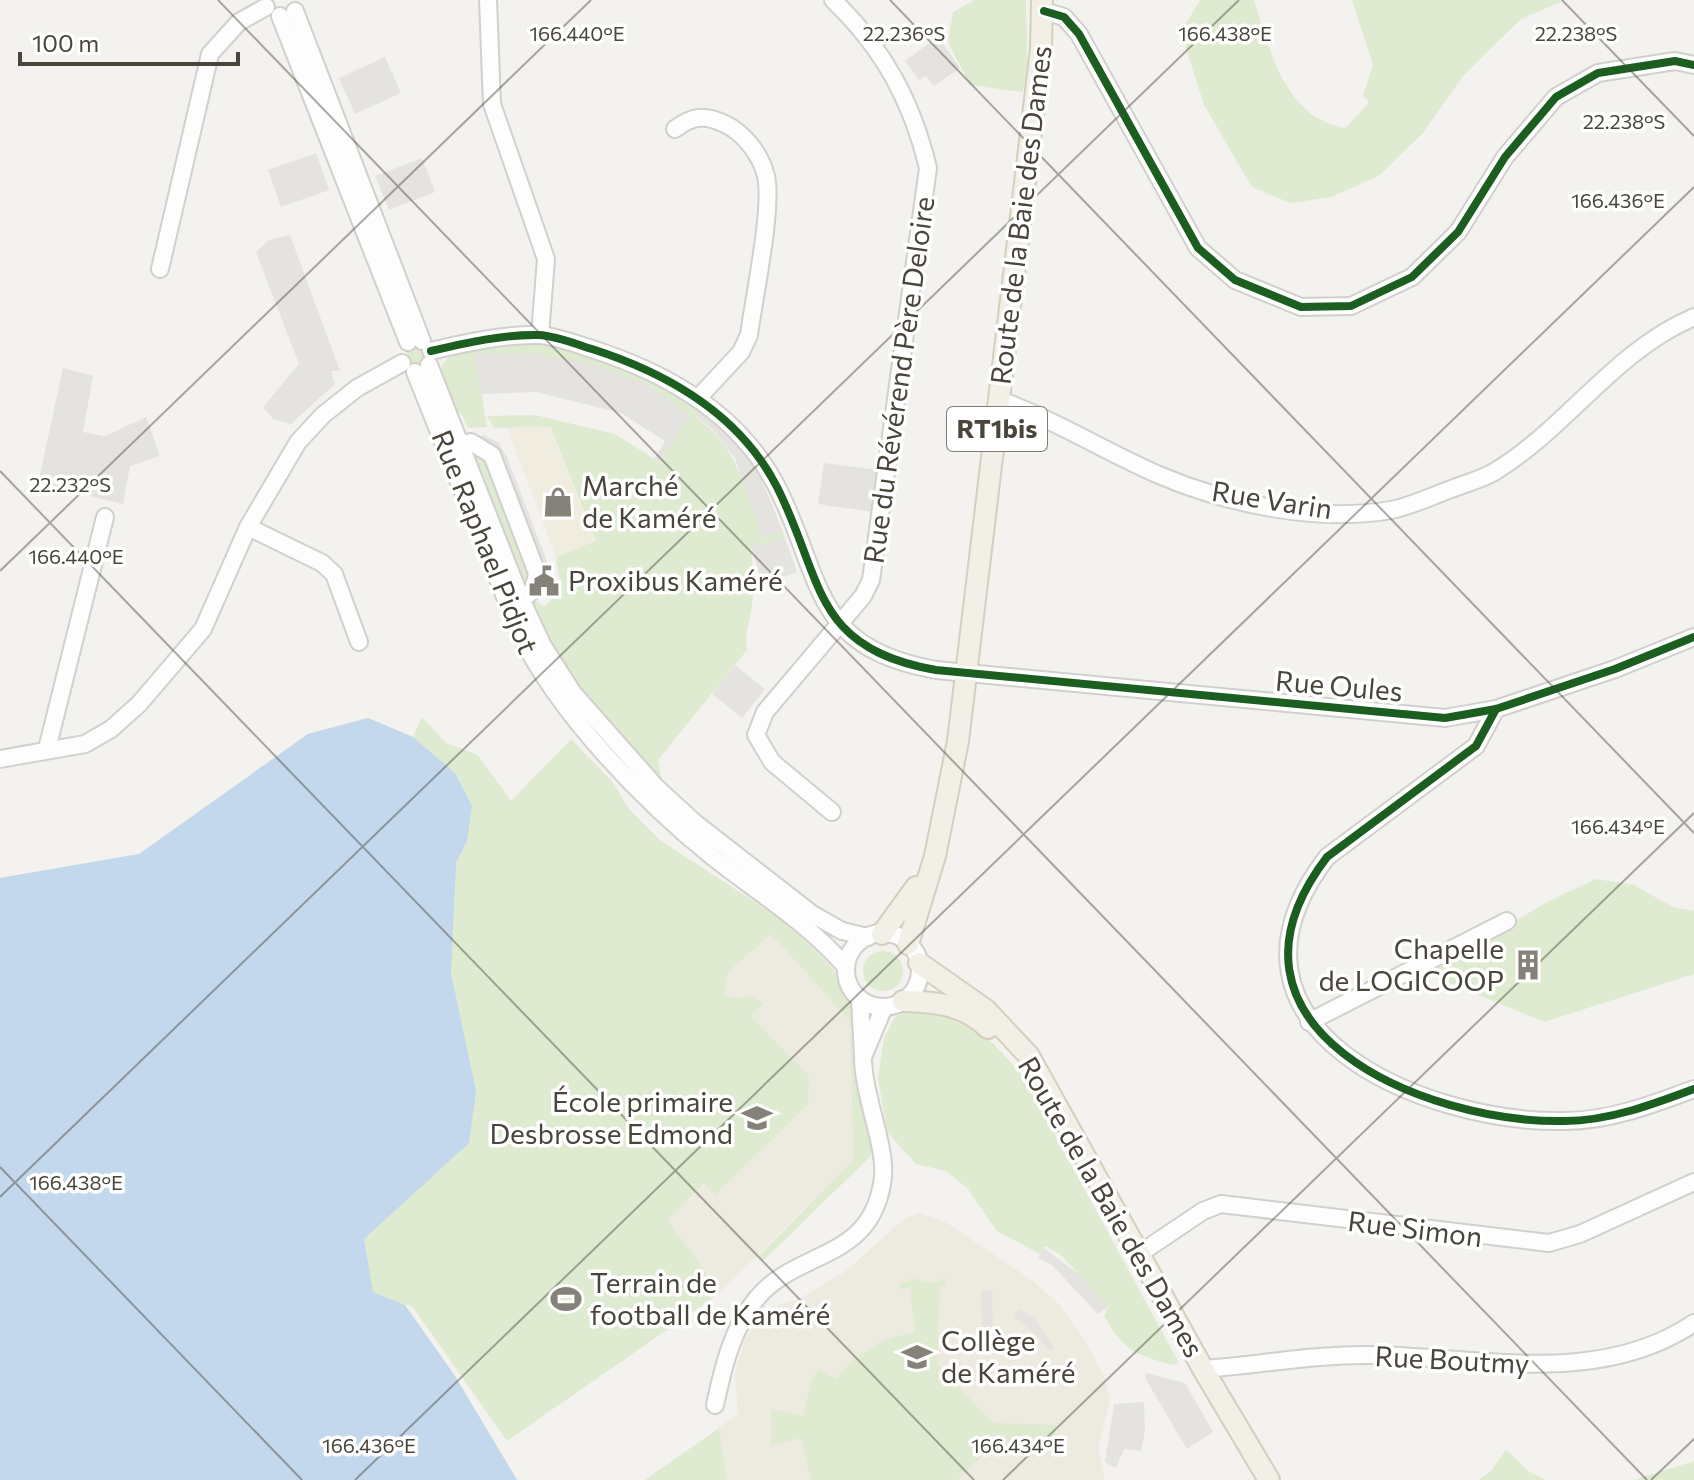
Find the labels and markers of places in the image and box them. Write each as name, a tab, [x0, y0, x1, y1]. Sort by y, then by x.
place label: Marché de Kaméré	[582, 468, 716, 534]
shop icon: Marché de Kaméré	[541, 485, 575, 519]
place label: Proxibus Kaméré	[568, 563, 783, 597]
public building icon: Proxibus Kaméré	[527, 564, 561, 598]
place label: Chapelle de LOGICOOP	[1318, 931, 1504, 997]
building icon: Chapelle de LOGICOOP	[1511, 948, 1545, 982]
place label: École primaire Desbrosse Edmond	[489, 1084, 733, 1150]
school or university icon: École primaire Desbrosse Edmond	[740, 1101, 774, 1135]
place label: Terrain de football de Kaméré	[590, 1265, 830, 1331]
sports icon: Terrain de football de Kaméré	[549, 1282, 583, 1316]
place label: Collège de Kaméré	[941, 1323, 1075, 1389]
school or university icon: Collège de Kaméré	[900, 1340, 934, 1374]

